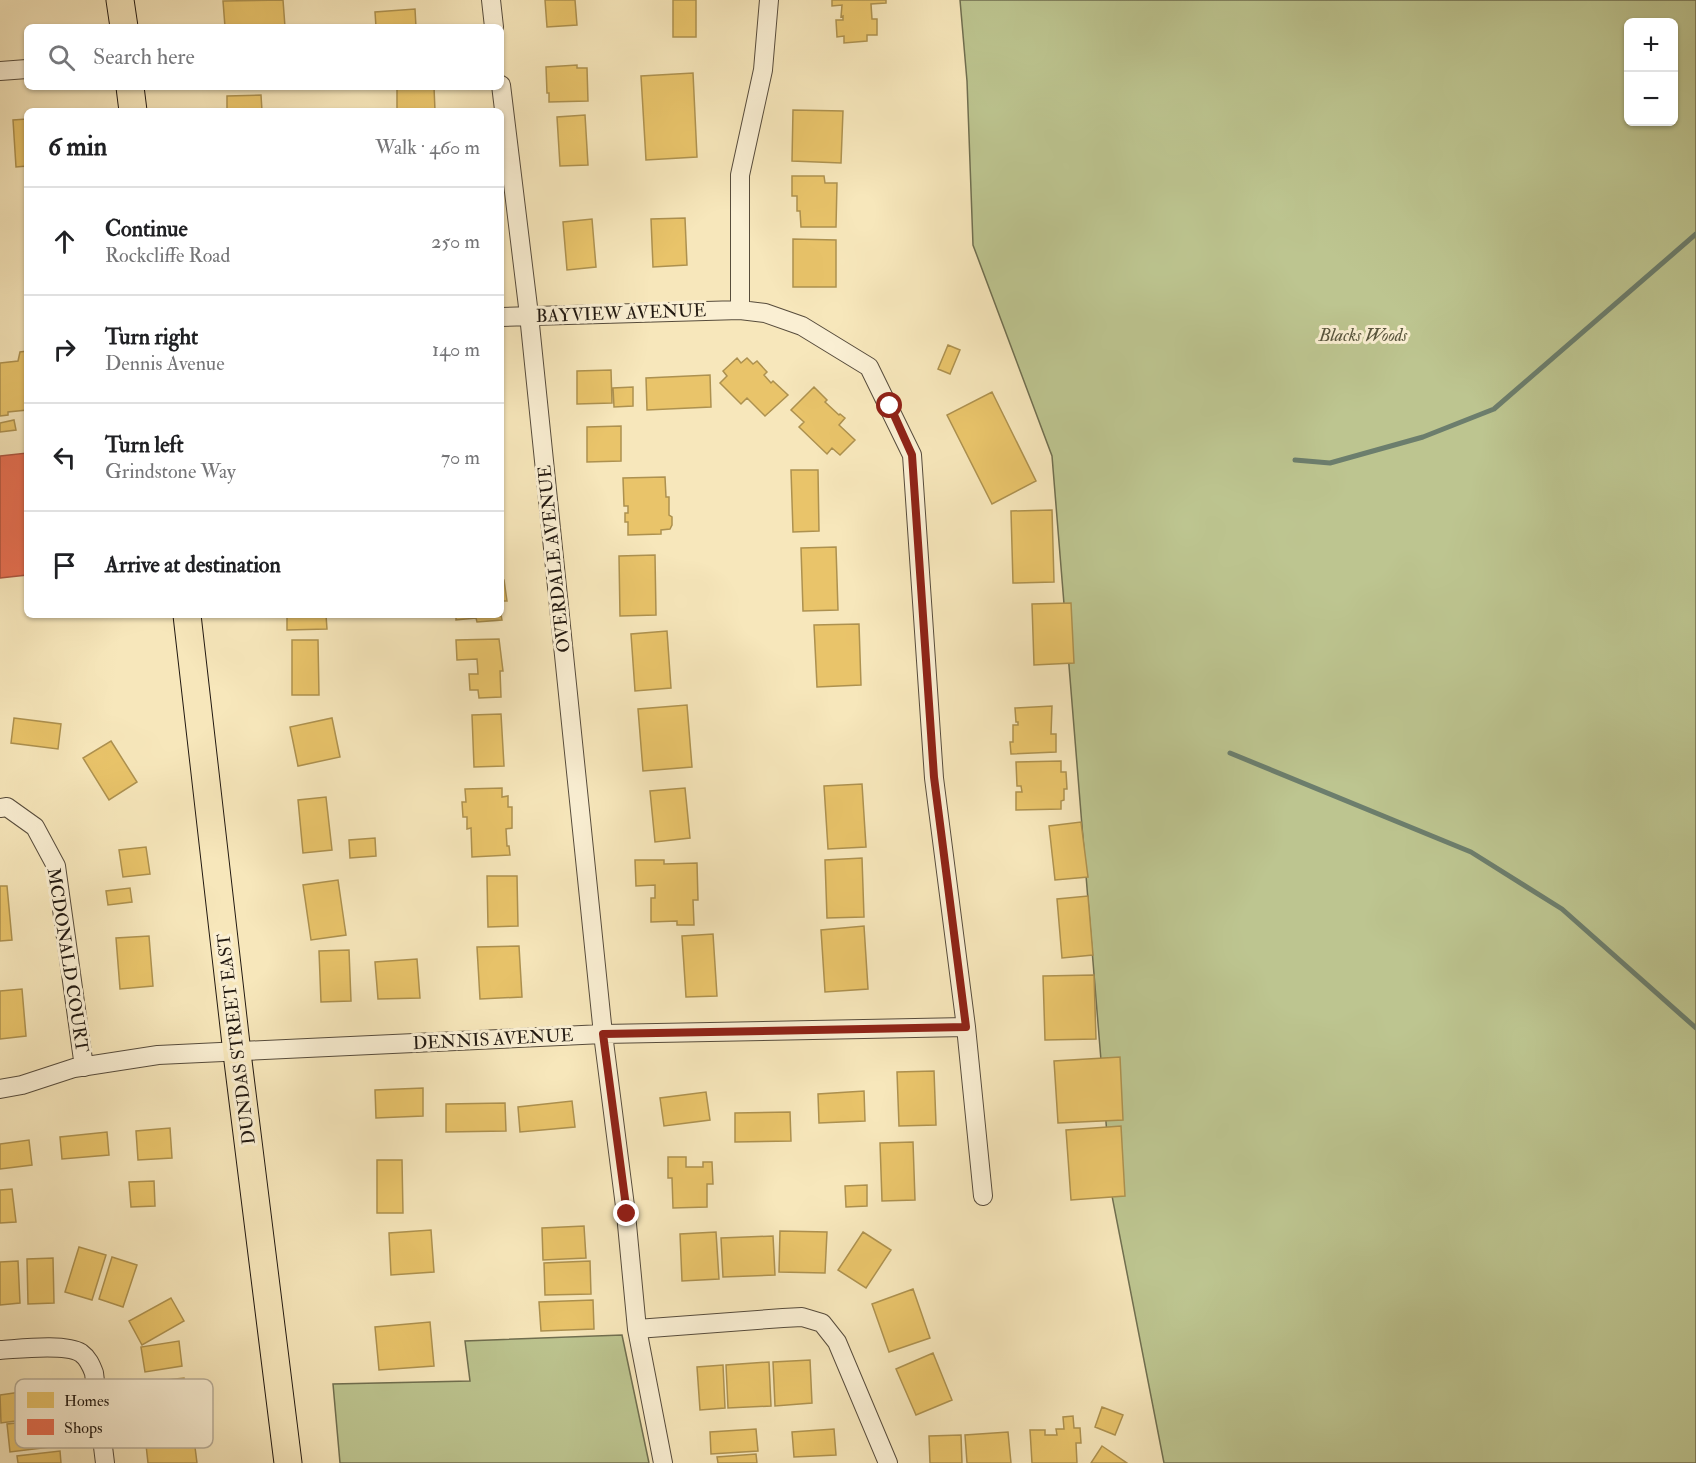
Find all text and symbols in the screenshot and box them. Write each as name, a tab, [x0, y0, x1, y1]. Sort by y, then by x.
map controls	[1624, 18, 1678, 126]
button: +	[1624, 18, 1678, 72]
search box	[24, 24, 504, 90]
icon: search	[45, 41, 78, 74]
text: Search here	[93, 43, 195, 71]
button: −	[1624, 72, 1678, 126]
text: 6 min	[48, 131, 107, 163]
text: Walk · 460 m	[375, 135, 480, 160]
text: Continue	[105, 215, 188, 243]
icon: ahead	[48, 225, 81, 258]
text: 250 m	[431, 229, 480, 254]
text: Rockcliffe Road	[105, 243, 230, 268]
street label: BAYVIEW AVENUE	[535, 299, 707, 328]
text: Turn right	[105, 323, 198, 351]
park label: Blacks Woods	[1318, 324, 1408, 347]
icon: right	[48, 333, 81, 366]
text: 140 m	[432, 337, 480, 362]
text: Dennis Avenue	[105, 351, 225, 376]
route start	[876, 392, 902, 418]
text: Turn left	[105, 431, 184, 459]
icon: left	[48, 441, 81, 474]
text: 70 m	[441, 445, 480, 470]
text: Grindstone Way	[105, 459, 236, 484]
street label: OVERDALE AVENUE	[533, 464, 576, 654]
icon: arrive	[48, 549, 81, 582]
text: Arrive at destination	[105, 551, 281, 579]
street label: MCDONALD COURT	[42, 866, 94, 1055]
street label: DUNDAS STREET EAST	[212, 931, 261, 1146]
street label: DENNIS AVENUE	[412, 1024, 574, 1055]
route end	[613, 1200, 639, 1226]
legend	[15, 1379, 213, 1448]
text: Homes	[64, 1391, 109, 1411]
text: Shops	[64, 1418, 103, 1439]

